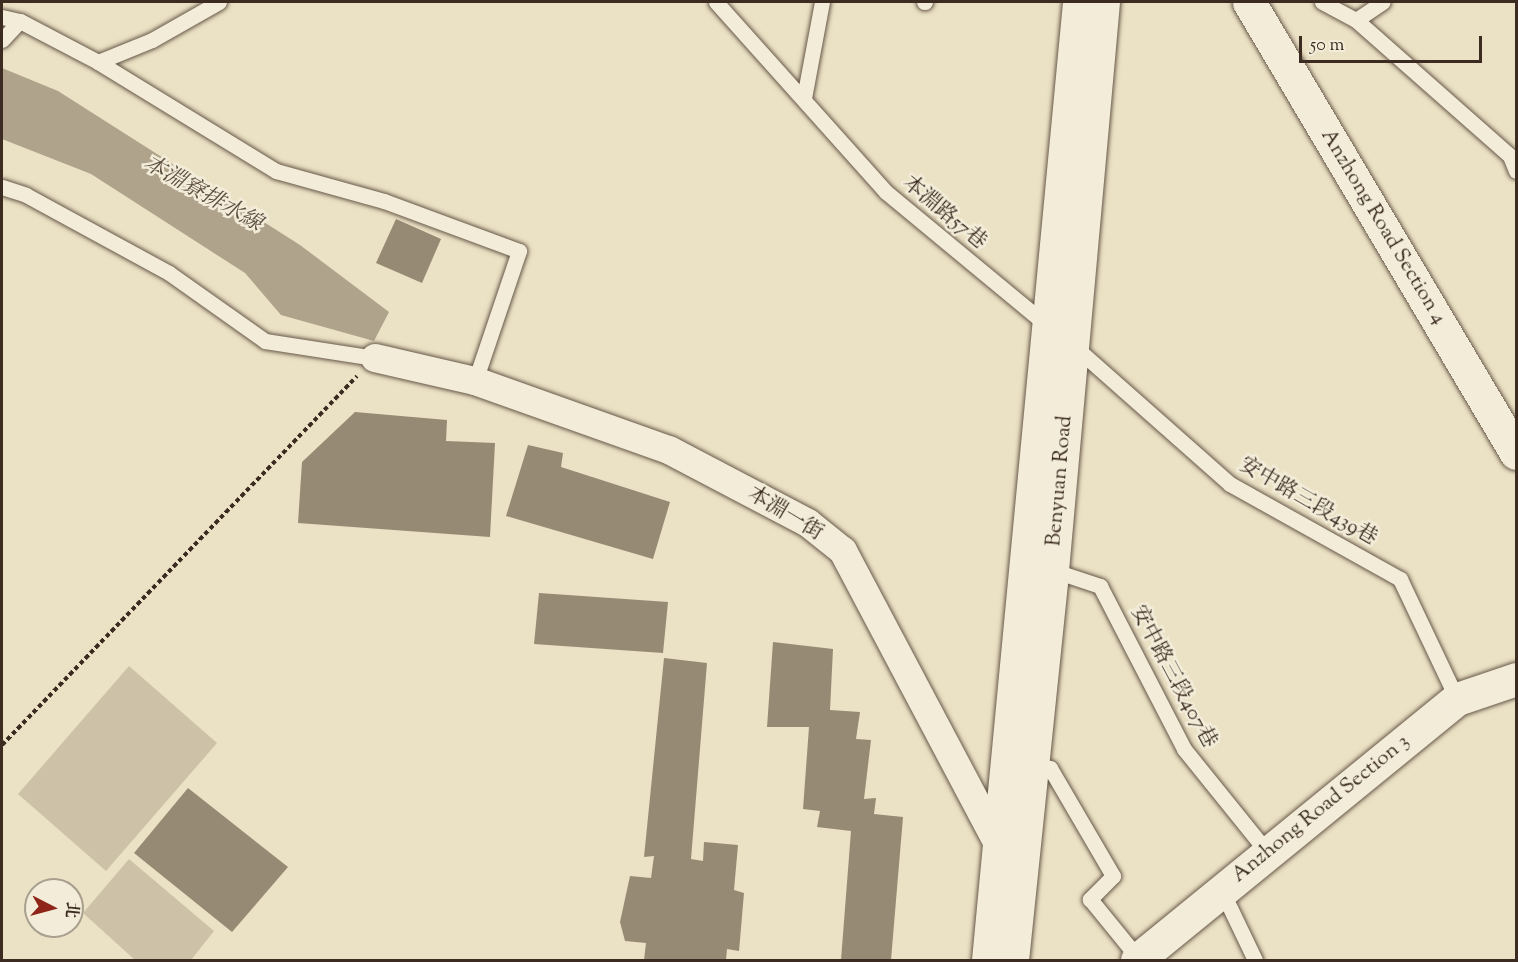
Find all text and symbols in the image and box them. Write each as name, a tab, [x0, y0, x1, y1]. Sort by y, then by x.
scale bar	[1302, 24, 1485, 62]
text: 50 m	[1310, 33, 1344, 59]
street label: Anzhong Road Section 4	[1315, 125, 1451, 329]
water label: 本淵寮排水線	[138, 151, 266, 239]
street label: 本淵路57巷	[897, 171, 991, 255]
street label: Benyuan Road	[1042, 415, 1078, 547]
street label: 安中路三段439巷	[1235, 452, 1381, 552]
street label: 本淵一街	[743, 482, 827, 546]
street label: 安中路三段407巷	[1125, 601, 1221, 753]
street label: Anzhong Road Section 3	[1227, 730, 1415, 888]
north arrow	[24, 878, 84, 938]
text: 北	[58, 901, 83, 919]

